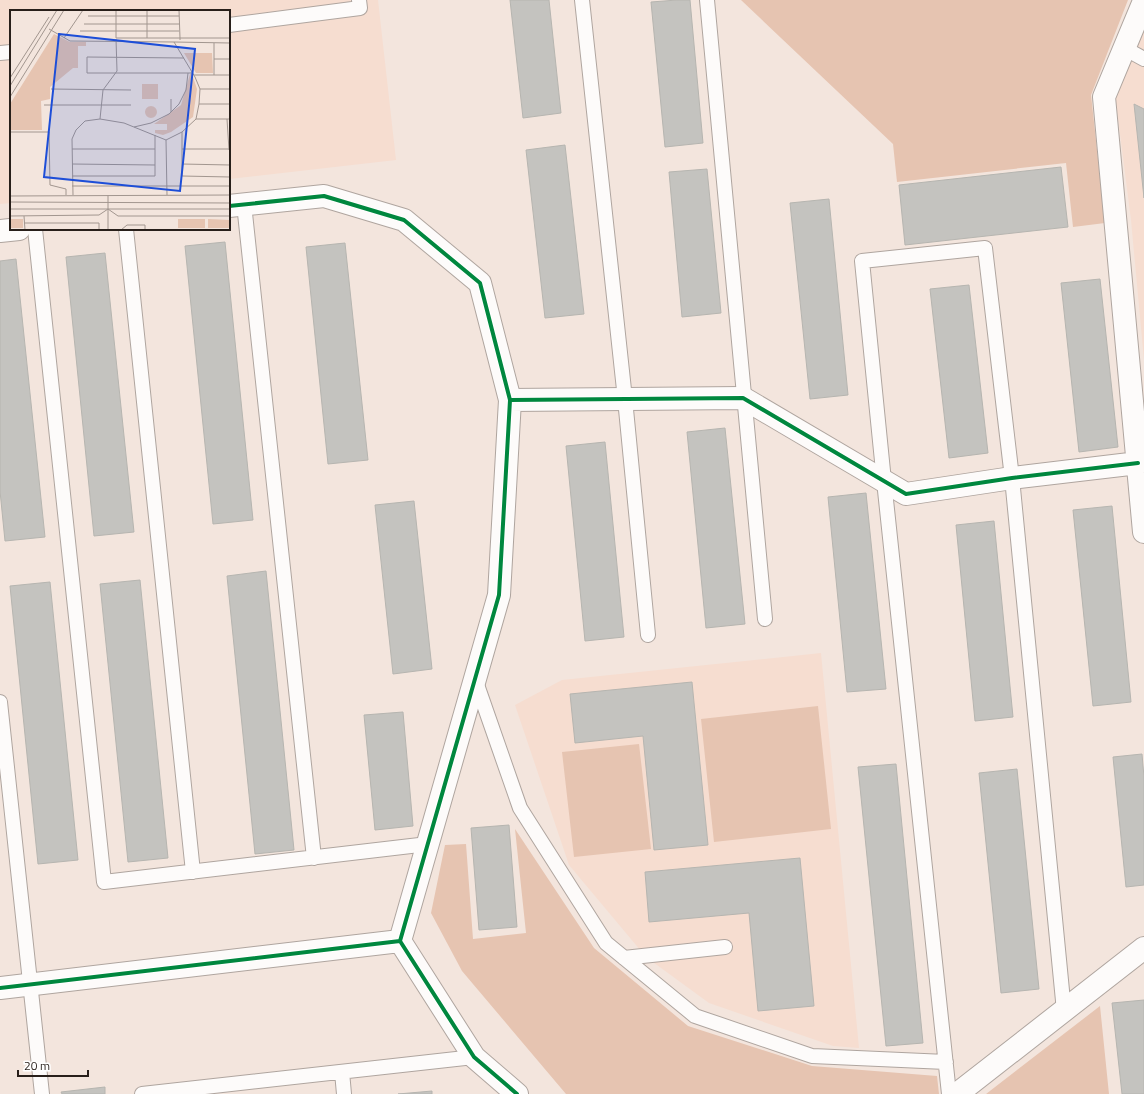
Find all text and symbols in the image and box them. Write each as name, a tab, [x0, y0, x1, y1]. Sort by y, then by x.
inset map	[10, 10, 230, 230]
scale bar	[18, 1052, 88, 1078]
text: 20 m	[24, 1056, 50, 1075]

